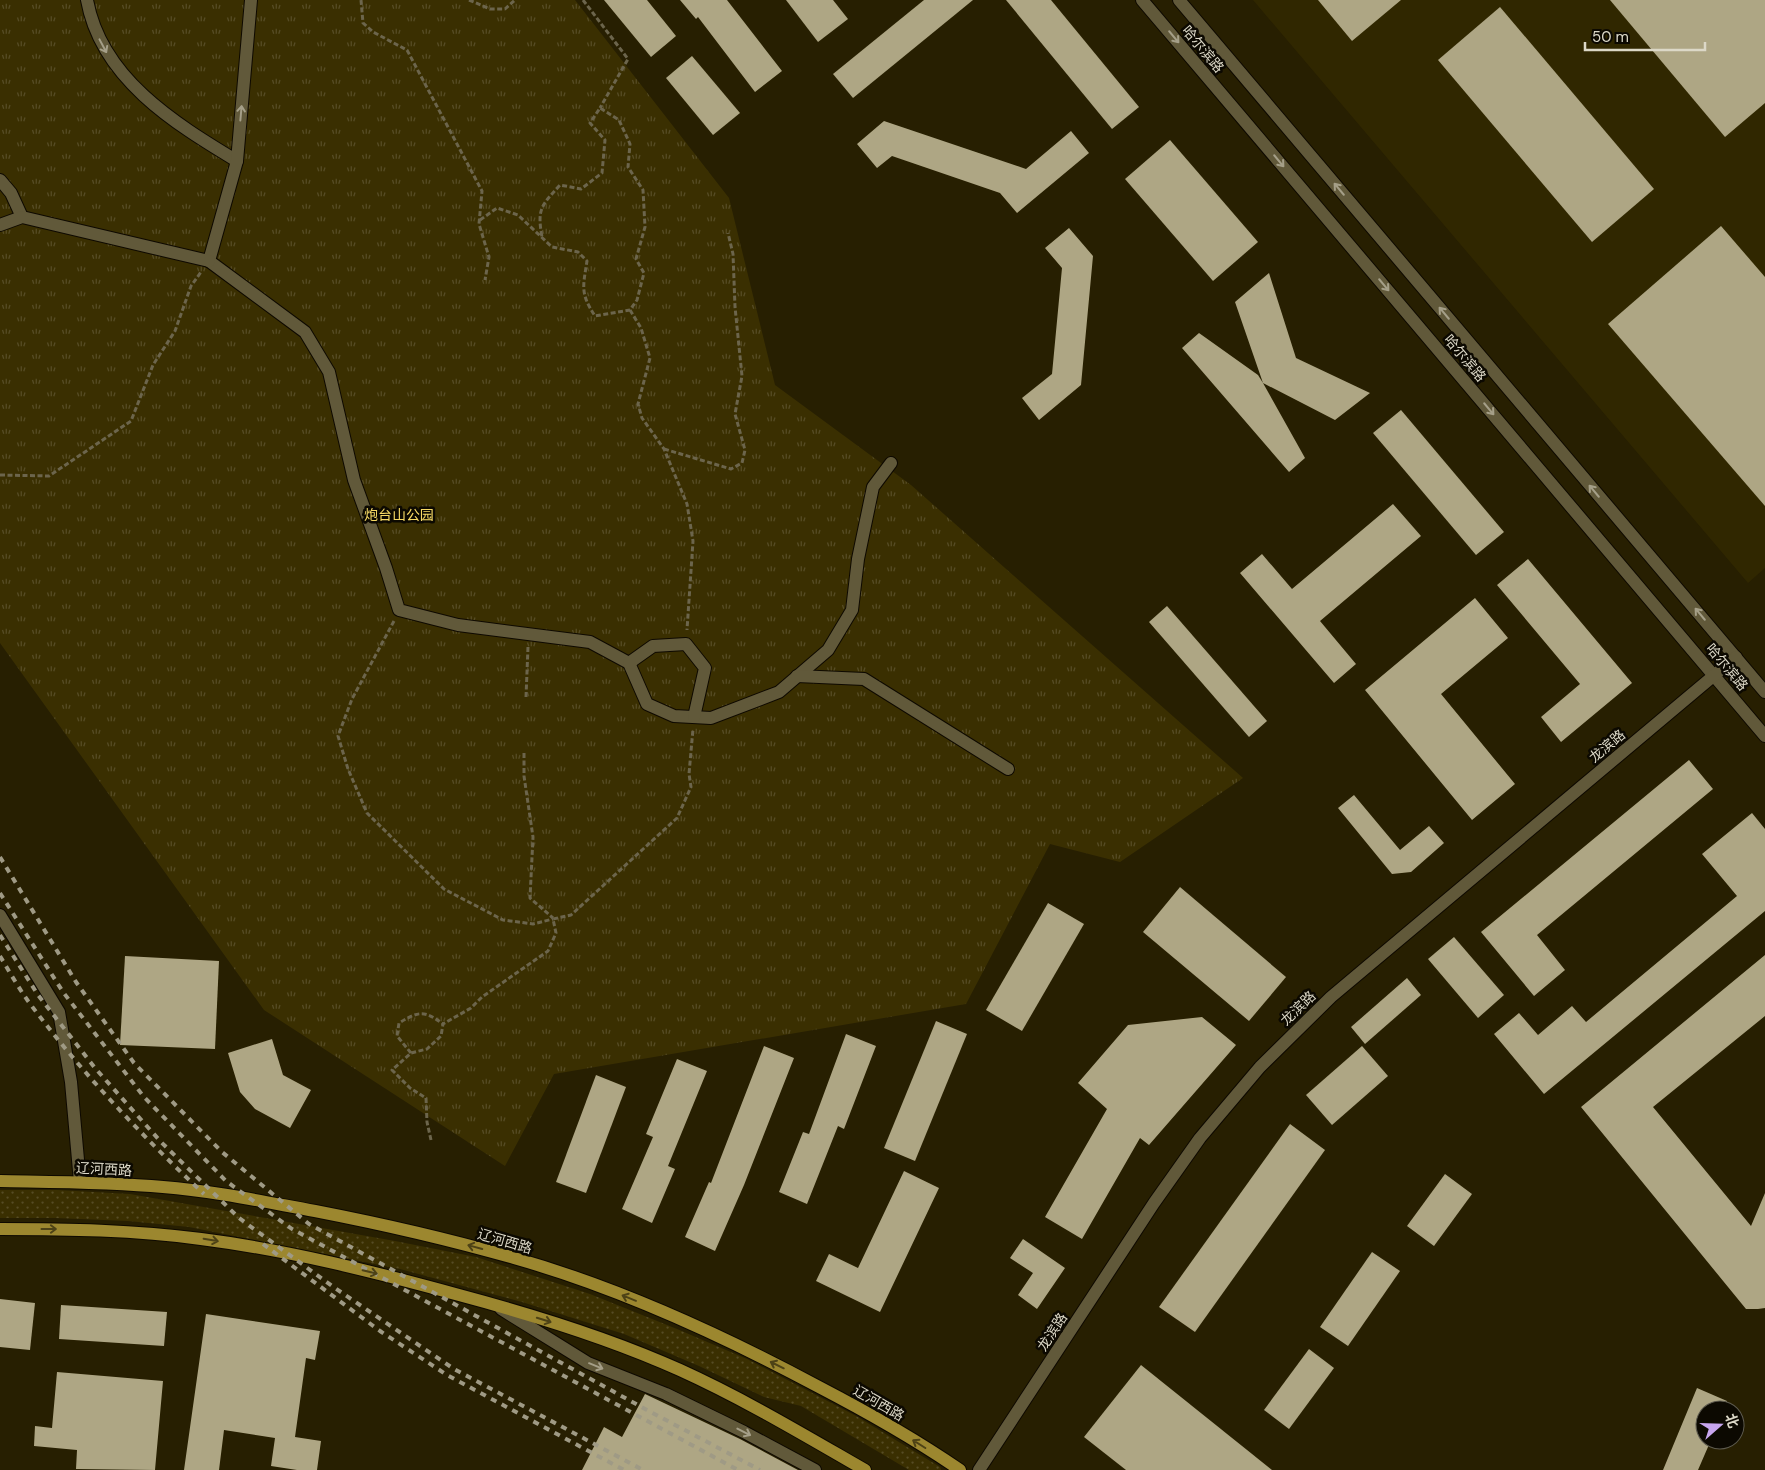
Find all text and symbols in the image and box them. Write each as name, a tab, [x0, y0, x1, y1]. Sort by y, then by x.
scale bar	[1585, 20, 1705, 52]
street label: 哈尔滨路	[1178, 22, 1228, 76]
text: 50 m	[1592, 27, 1629, 47]
one-way arrow	[1168, 31, 1180, 44]
one-way arrow	[98, 38, 108, 53]
one-way arrow	[236, 105, 246, 121]
one-way arrow	[1273, 155, 1285, 168]
one-way arrow	[1333, 183, 1345, 196]
one-way arrow	[1378, 279, 1390, 292]
one-way arrow	[1438, 307, 1450, 320]
street label: 哈尔滨路	[1440, 331, 1490, 385]
one-way arrow	[1483, 403, 1495, 416]
one-way arrow	[1589, 484, 1600, 497]
park label: 炮台山公园	[364, 506, 434, 524]
one-way arrow	[1694, 608, 1705, 621]
street label: 哈尔滨路	[1702, 640, 1752, 694]
street label: 龙滨路	[1585, 726, 1629, 766]
street label: 龙滨路	[1277, 987, 1319, 1029]
street label: 辽河西路	[76, 1159, 132, 1179]
one-way arrow	[40, 1224, 56, 1234]
street label: 辽河西路	[476, 1225, 534, 1257]
one-way arrow	[202, 1236, 218, 1246]
one-way arrow	[467, 1242, 483, 1252]
one-way arrow	[362, 1268, 378, 1277]
one-way arrow	[622, 1293, 637, 1303]
street label: 龙滨路	[1033, 1309, 1071, 1355]
one-way arrow	[535, 1315, 551, 1325]
one-way arrow	[770, 1359, 785, 1369]
one-way arrow	[588, 1362, 603, 1372]
street label: 辽河西路	[850, 1381, 908, 1425]
north arrow	[1695, 1400, 1745, 1450]
text: 北	[1721, 1411, 1743, 1430]
one-way arrow	[736, 1428, 751, 1437]
one-way arrow	[912, 1438, 926, 1449]

